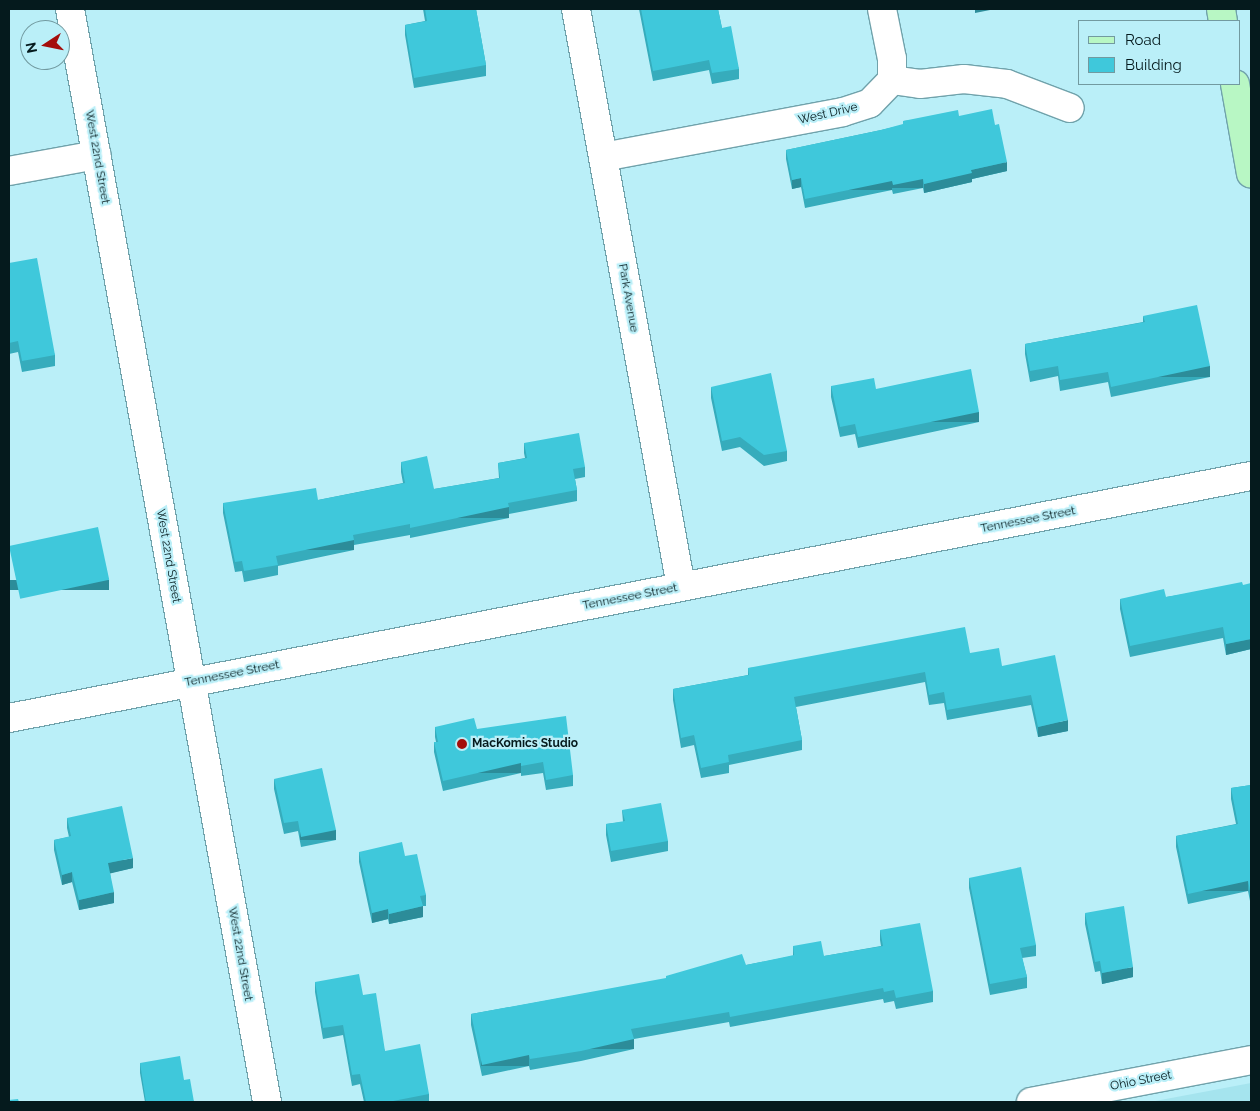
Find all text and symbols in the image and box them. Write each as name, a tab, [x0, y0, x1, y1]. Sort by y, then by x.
north arrow	[20, 20, 70, 70]
legend	[1078, 20, 1240, 85]
text: Road	[1125, 31, 1161, 49]
text: N	[22, 41, 40, 54]
text: Building	[1125, 56, 1182, 74]
street label: West Drive	[797, 100, 859, 128]
street label: West 22nd Street	[82, 109, 112, 205]
street label: Park Avenue	[615, 262, 641, 334]
street label: Tennessee Street	[979, 504, 1077, 536]
street label: West 22nd Street	[153, 508, 183, 604]
street label: Tennessee Street	[581, 581, 679, 613]
street label: Tennessee Street	[183, 658, 281, 690]
place label: MacKomics Studio	[472, 737, 578, 751]
marker: MacKomics Studio	[456, 738, 468, 750]
street label: West 22nd Street	[225, 906, 255, 1002]
street label: Ohio Street	[1109, 1068, 1173, 1094]

